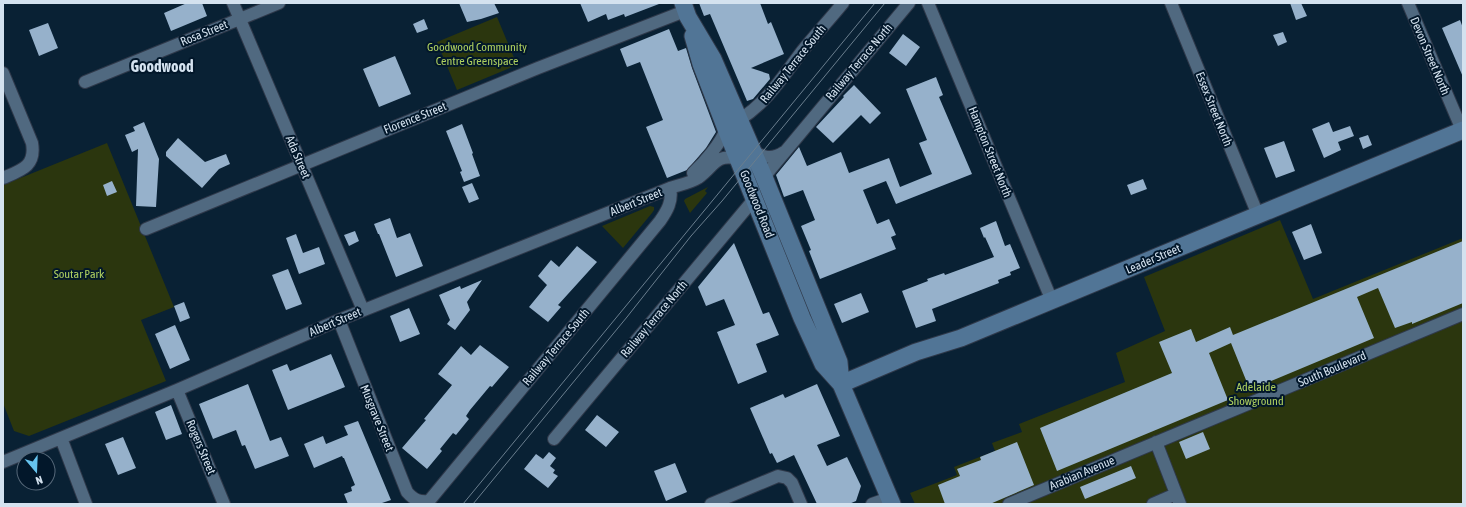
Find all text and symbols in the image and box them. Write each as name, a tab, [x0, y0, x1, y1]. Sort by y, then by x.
street label: Devon Street North	[1407, 15, 1453, 97]
street label: Rosa Street	[178, 17, 230, 49]
street label: Railway Terrace North	[823, 21, 895, 103]
street label: Railway Terrace South	[757, 22, 829, 106]
park label: Goodwood Community Centre Greenspace	[427, 40, 527, 68]
district label: Goodwood	[130, 57, 194, 75]
street label: Essex Street North	[1193, 70, 1235, 148]
street label: Florence Street	[382, 99, 449, 137]
street label: Hampton Street North	[965, 105, 1015, 199]
street label: Ada Street	[283, 133, 313, 181]
street label: Goodwood Road	[737, 168, 777, 240]
street label: Albert Street	[608, 185, 665, 219]
street label: Leader Street	[1123, 241, 1183, 277]
park label: Soutar Park	[54, 267, 105, 281]
street label: Railway Terrace North	[618, 278, 690, 360]
street label: Albert Street	[307, 305, 364, 339]
street label: Railway Terrace South	[520, 306, 592, 388]
street label: South Boulevard	[1296, 348, 1368, 390]
park label: Adelaide Showground	[1228, 380, 1284, 408]
street label: Musgrave Street	[357, 383, 397, 454]
street label: Rogers Street	[183, 418, 219, 477]
north arrow	[16, 451, 56, 491]
street label: Arabian Avenue	[1047, 453, 1117, 493]
text: N	[34, 474, 44, 487]

